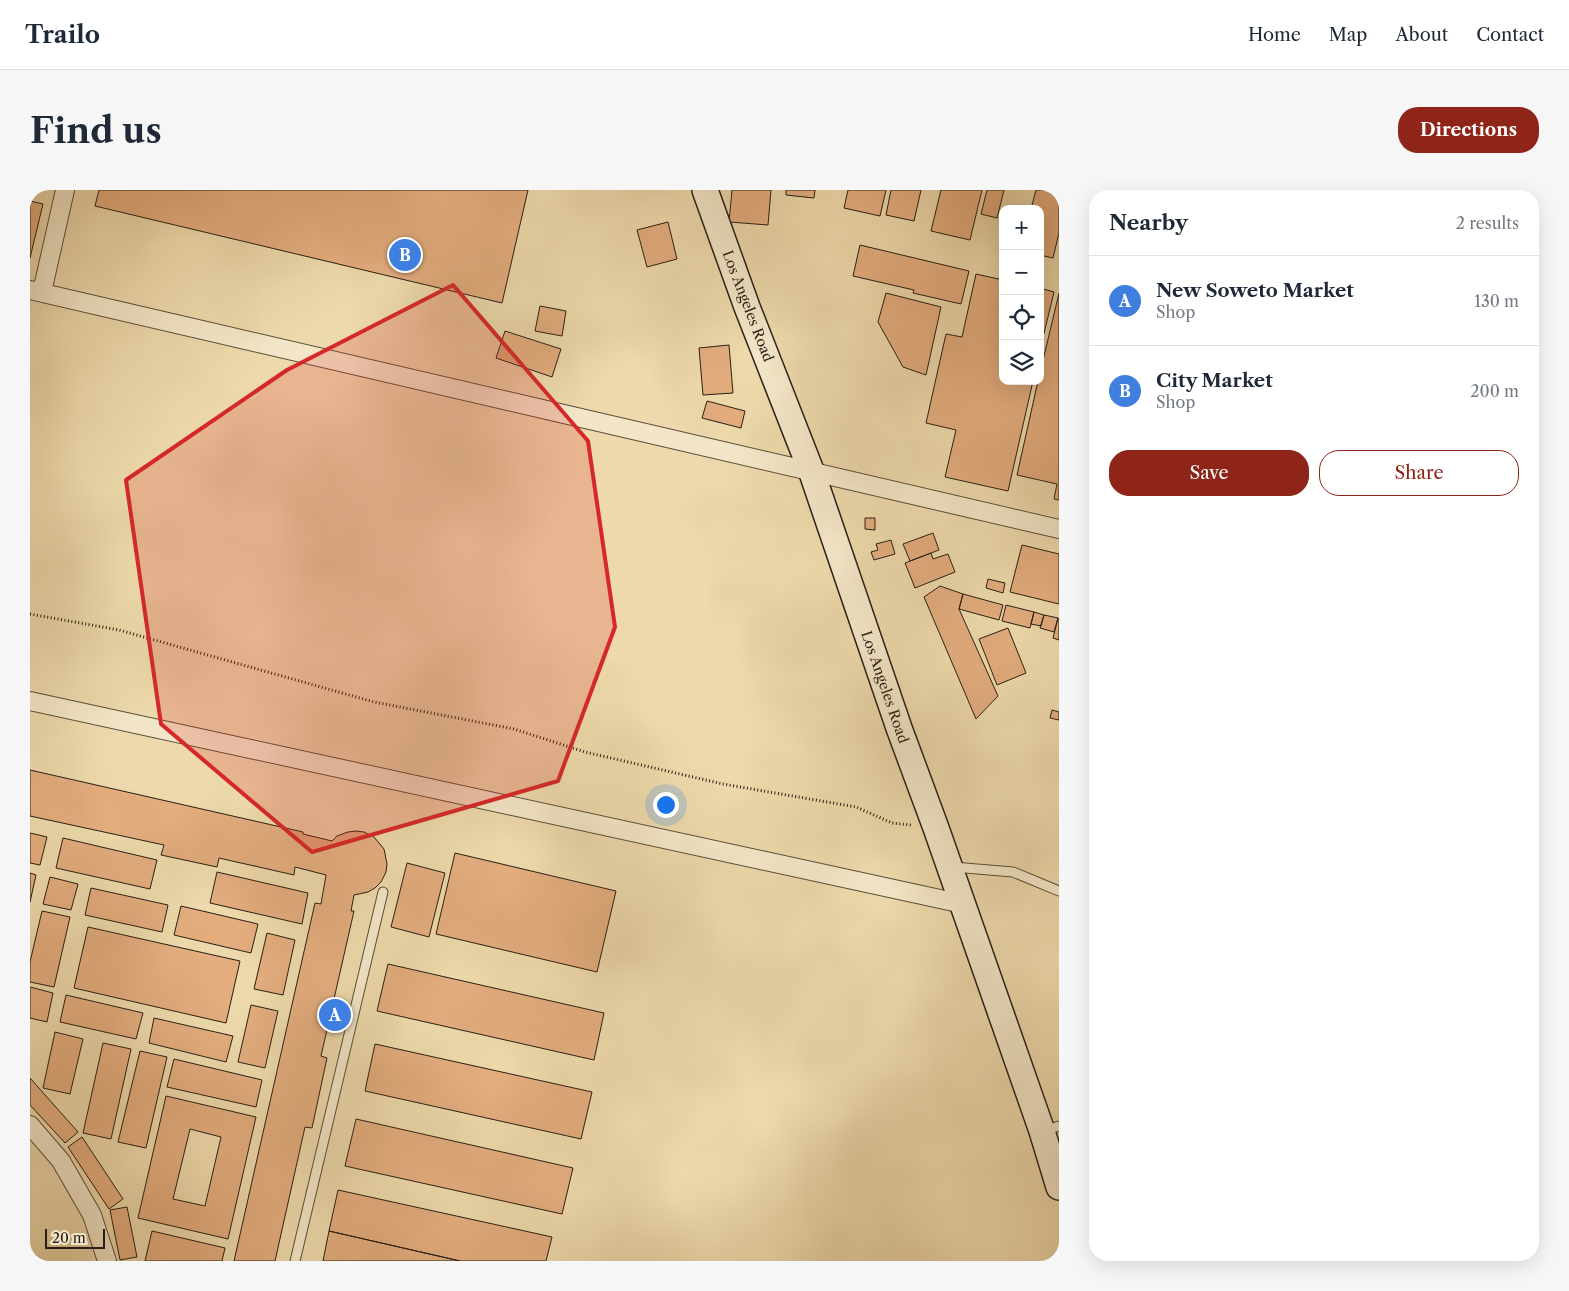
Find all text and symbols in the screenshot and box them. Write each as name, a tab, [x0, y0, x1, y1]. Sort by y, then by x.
text: Trailo	[25, 20, 100, 49]
text: Home	[1248, 24, 1301, 46]
text: Map	[1329, 24, 1367, 46]
text: About	[1395, 24, 1448, 46]
text: Contact	[1476, 24, 1544, 46]
button: Directions	[1398, 107, 1539, 153]
text: Find us	[30, 109, 162, 152]
map controls	[999, 205, 1044, 385]
button: +	[999, 205, 1044, 250]
text: Nearby	[1109, 210, 1188, 235]
text: 2 results	[1456, 213, 1519, 233]
pin: B	[389, 236, 421, 274]
street label: Los Angeles Road	[718, 248, 778, 365]
button: −	[999, 250, 1044, 295]
text: New Soweto Market	[1156, 279, 1354, 302]
text: A	[1119, 291, 1131, 311]
text: 130 m	[1474, 291, 1519, 311]
button: locate	[999, 295, 1044, 340]
text: Shop	[1156, 302, 1195, 322]
button: layers	[999, 340, 1044, 385]
text: City Market	[1156, 369, 1273, 392]
text: B	[1119, 381, 1131, 401]
text: 200 m	[1470, 381, 1519, 401]
text: Shop	[1156, 392, 1195, 412]
button: Save	[1109, 450, 1309, 496]
button: Share	[1319, 450, 1519, 496]
street label: Los Angeles Road	[857, 628, 913, 746]
your location	[653, 792, 679, 818]
pin: A	[319, 996, 351, 1034]
scale bar	[45, 1226, 105, 1249]
text: 20 m	[52, 1229, 86, 1247]

